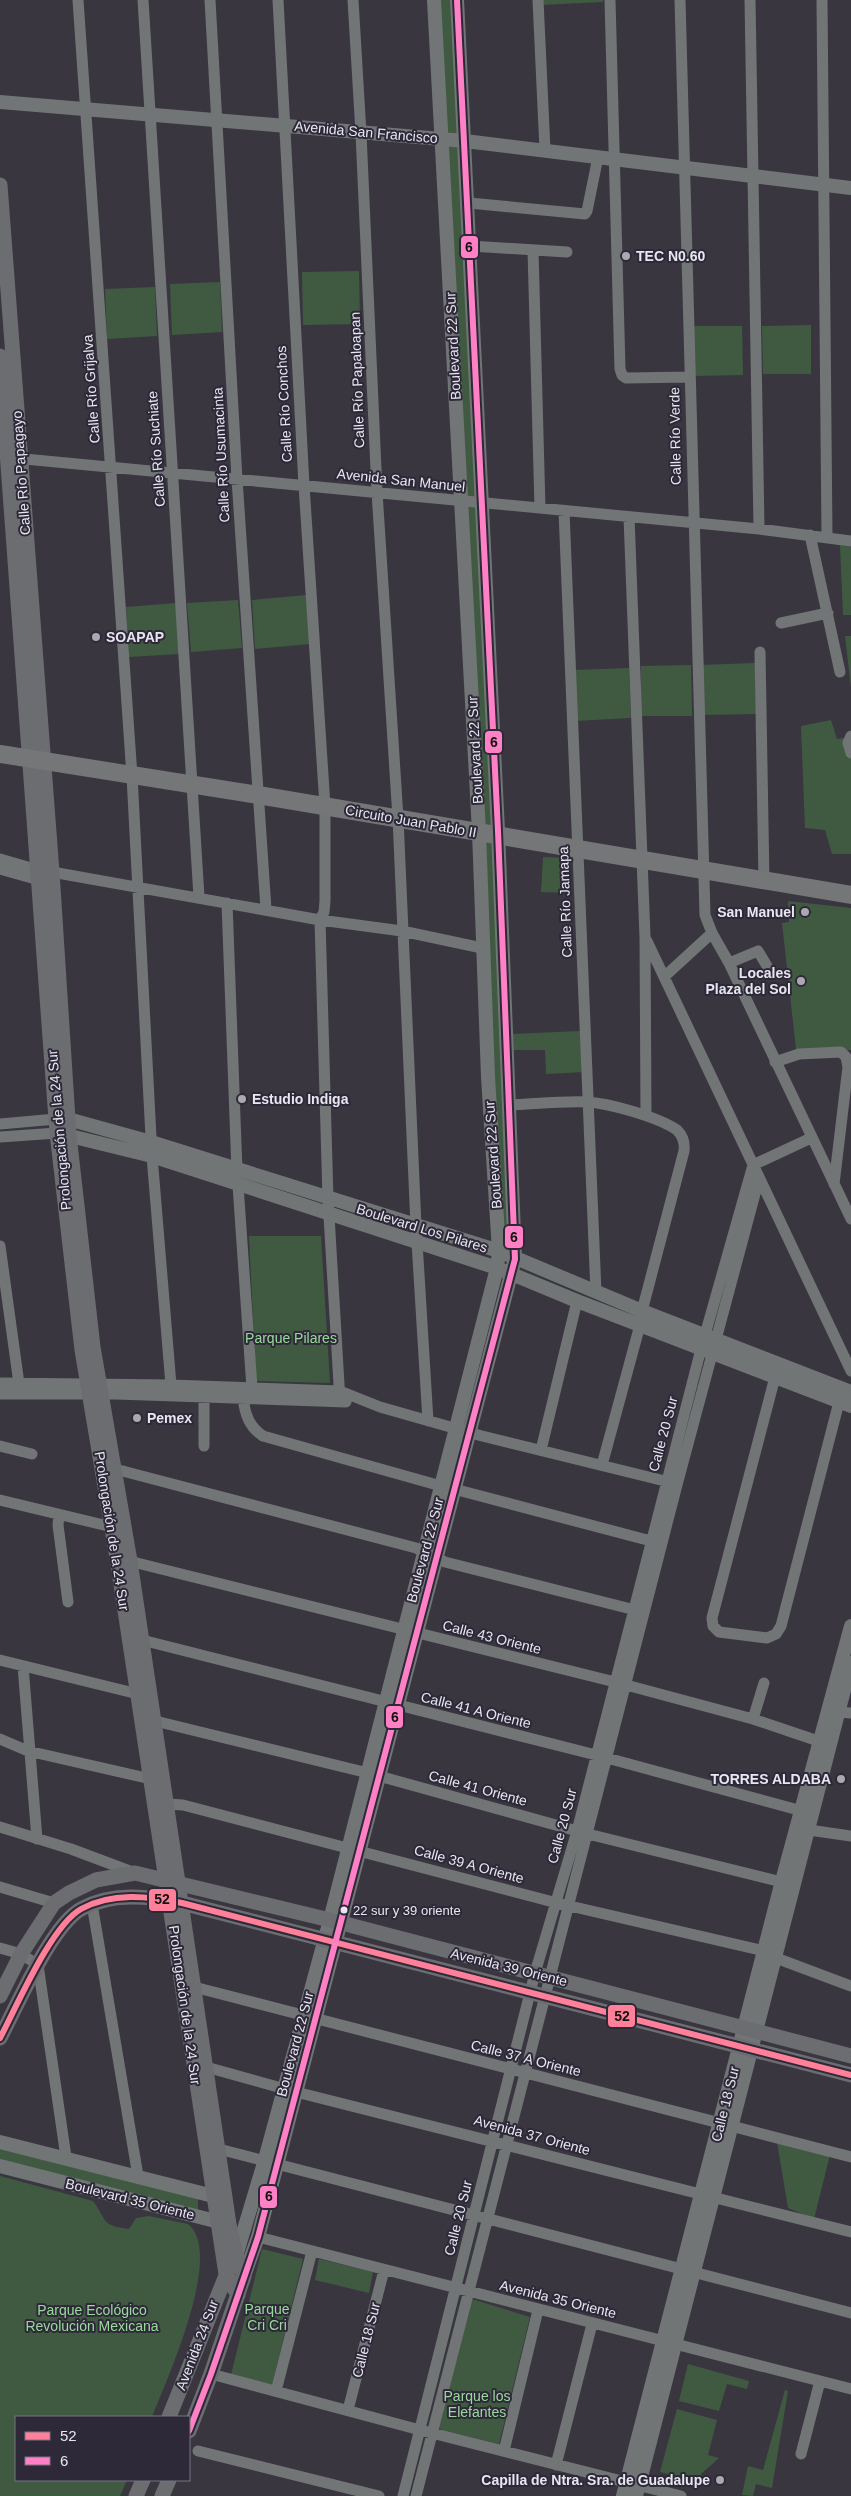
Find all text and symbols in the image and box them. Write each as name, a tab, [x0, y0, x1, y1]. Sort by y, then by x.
street label: Avenida San Francisco	[294, 118, 438, 146]
line badge: 6	[460, 235, 479, 259]
text: 6	[465, 239, 473, 255]
place label: TEC N0.60	[636, 248, 705, 264]
marker: TEC N0.60	[620, 250, 632, 262]
street label: Boulevard 22 Sur	[442, 291, 464, 400]
street label: Calle Río Papaloapan	[347, 312, 367, 448]
street label: Calle Río Grijalva	[79, 334, 103, 444]
street label: Calle Río Conchos	[273, 345, 295, 463]
street label: Calle Río Usumacinta	[209, 387, 233, 523]
street label: Calle Río Verde	[666, 387, 684, 485]
street label: Calle Río Suchiate	[144, 390, 168, 507]
street label: Calle Río Papagayo	[9, 410, 33, 536]
street label: Avenida San Manuel	[336, 465, 466, 495]
place label: SOAPAP	[106, 629, 164, 645]
marker: SOAPAP	[90, 631, 102, 643]
street label: Boulevard 22 Sur	[464, 695, 486, 804]
line badge: 6	[484, 730, 503, 754]
text: 6	[490, 734, 498, 750]
street label: Circuito Juan Pablo II	[344, 802, 478, 840]
street label: Calle Río Jamapa	[555, 846, 575, 958]
place label: San Manuel	[717, 904, 795, 920]
marker: San Manuel	[799, 906, 811, 918]
place label: Locales Plaza del Sol	[705, 965, 791, 997]
marker: Locales Plaza del Sol	[795, 975, 807, 987]
street label: Prolongación de la 24 Sur	[44, 1049, 74, 1211]
place label: Estudio Indiga	[252, 1091, 349, 1107]
marker: Estudio Indiga	[236, 1093, 248, 1105]
street label: Boulevard 22 Sur	[481, 1100, 505, 1210]
street label: Boulevard Los Pilares	[355, 1200, 489, 1256]
line badge: 6	[504, 1225, 524, 1249]
text: 6	[510, 1229, 518, 1245]
park label: Parque Pilares	[245, 1330, 337, 1346]
street label: Calle 20 Sur	[645, 1394, 681, 1473]
place label: Pemex	[147, 1410, 192, 1426]
marker: Pemex	[131, 1412, 143, 1424]
street label: Prolongación de la 24 Sur	[91, 1450, 133, 1612]
street label: Boulevard 22 Sur	[403, 1495, 447, 1604]
street label: Calle 43 Oriente	[441, 1617, 543, 1657]
street label: Calle 41 A Oriente	[419, 1689, 533, 1731]
line badge: 6	[385, 1705, 404, 1729]
text: 6	[391, 1709, 399, 1725]
street label: Calle 41 Oriente	[427, 1767, 529, 1809]
place label: TORRES ALDABA	[710, 1771, 831, 1787]
marker: TORRES ALDABA	[835, 1773, 847, 1785]
street label: Calle 20 Sur	[544, 1786, 580, 1865]
street label: Calle 39 A Oriente	[412, 1842, 526, 1886]
line badge: 52	[148, 1888, 177, 1912]
text: 52	[154, 1891, 170, 1907]
place label: 22 sur y 39 oriente	[353, 1903, 461, 1918]
marker: 22 sur y 39 oriente	[339, 1905, 349, 1915]
street label: Prolongación de la 24 Sur	[166, 1924, 204, 2086]
street label: Avenida 39 Oriente	[449, 1945, 569, 1989]
street label: Boulevard 22 Sur	[273, 1989, 317, 2098]
line badge: 52	[607, 2004, 636, 2028]
text: 52	[614, 2008, 630, 2024]
street label: Calle 37 A Oriente	[469, 2037, 583, 2079]
street label: Calle 18 Sur	[708, 2064, 742, 2143]
street label: Avenida 37 Oriente	[472, 2112, 592, 2158]
street label: Boulevard 35 Oriente	[64, 2175, 196, 2223]
street label: Calle 20 Sur	[441, 2178, 475, 2257]
line badge: 6	[259, 2185, 278, 2209]
text: 6	[265, 2188, 273, 2204]
street label: Avenida 35 Oriente	[498, 2277, 618, 2321]
street label: Avenida 24 Sur	[172, 2297, 222, 2392]
street label: Calle 18 Sur	[349, 2300, 383, 2379]
park label: Parque Cri Cri	[244, 2301, 290, 2333]
park label: Parque Ecológico Revolución Mexicana	[25, 2302, 159, 2334]
park label: Parque los Elefantes	[444, 2388, 510, 2420]
legend	[15, 2416, 190, 2481]
text: 52	[60, 2427, 77, 2444]
text: 6	[60, 2452, 68, 2469]
place label: Capilla de Ntra. Sra. de Guadalupe	[481, 2472, 710, 2488]
marker: Capilla de Ntra. Sra. de Guadalupe	[714, 2474, 726, 2486]

